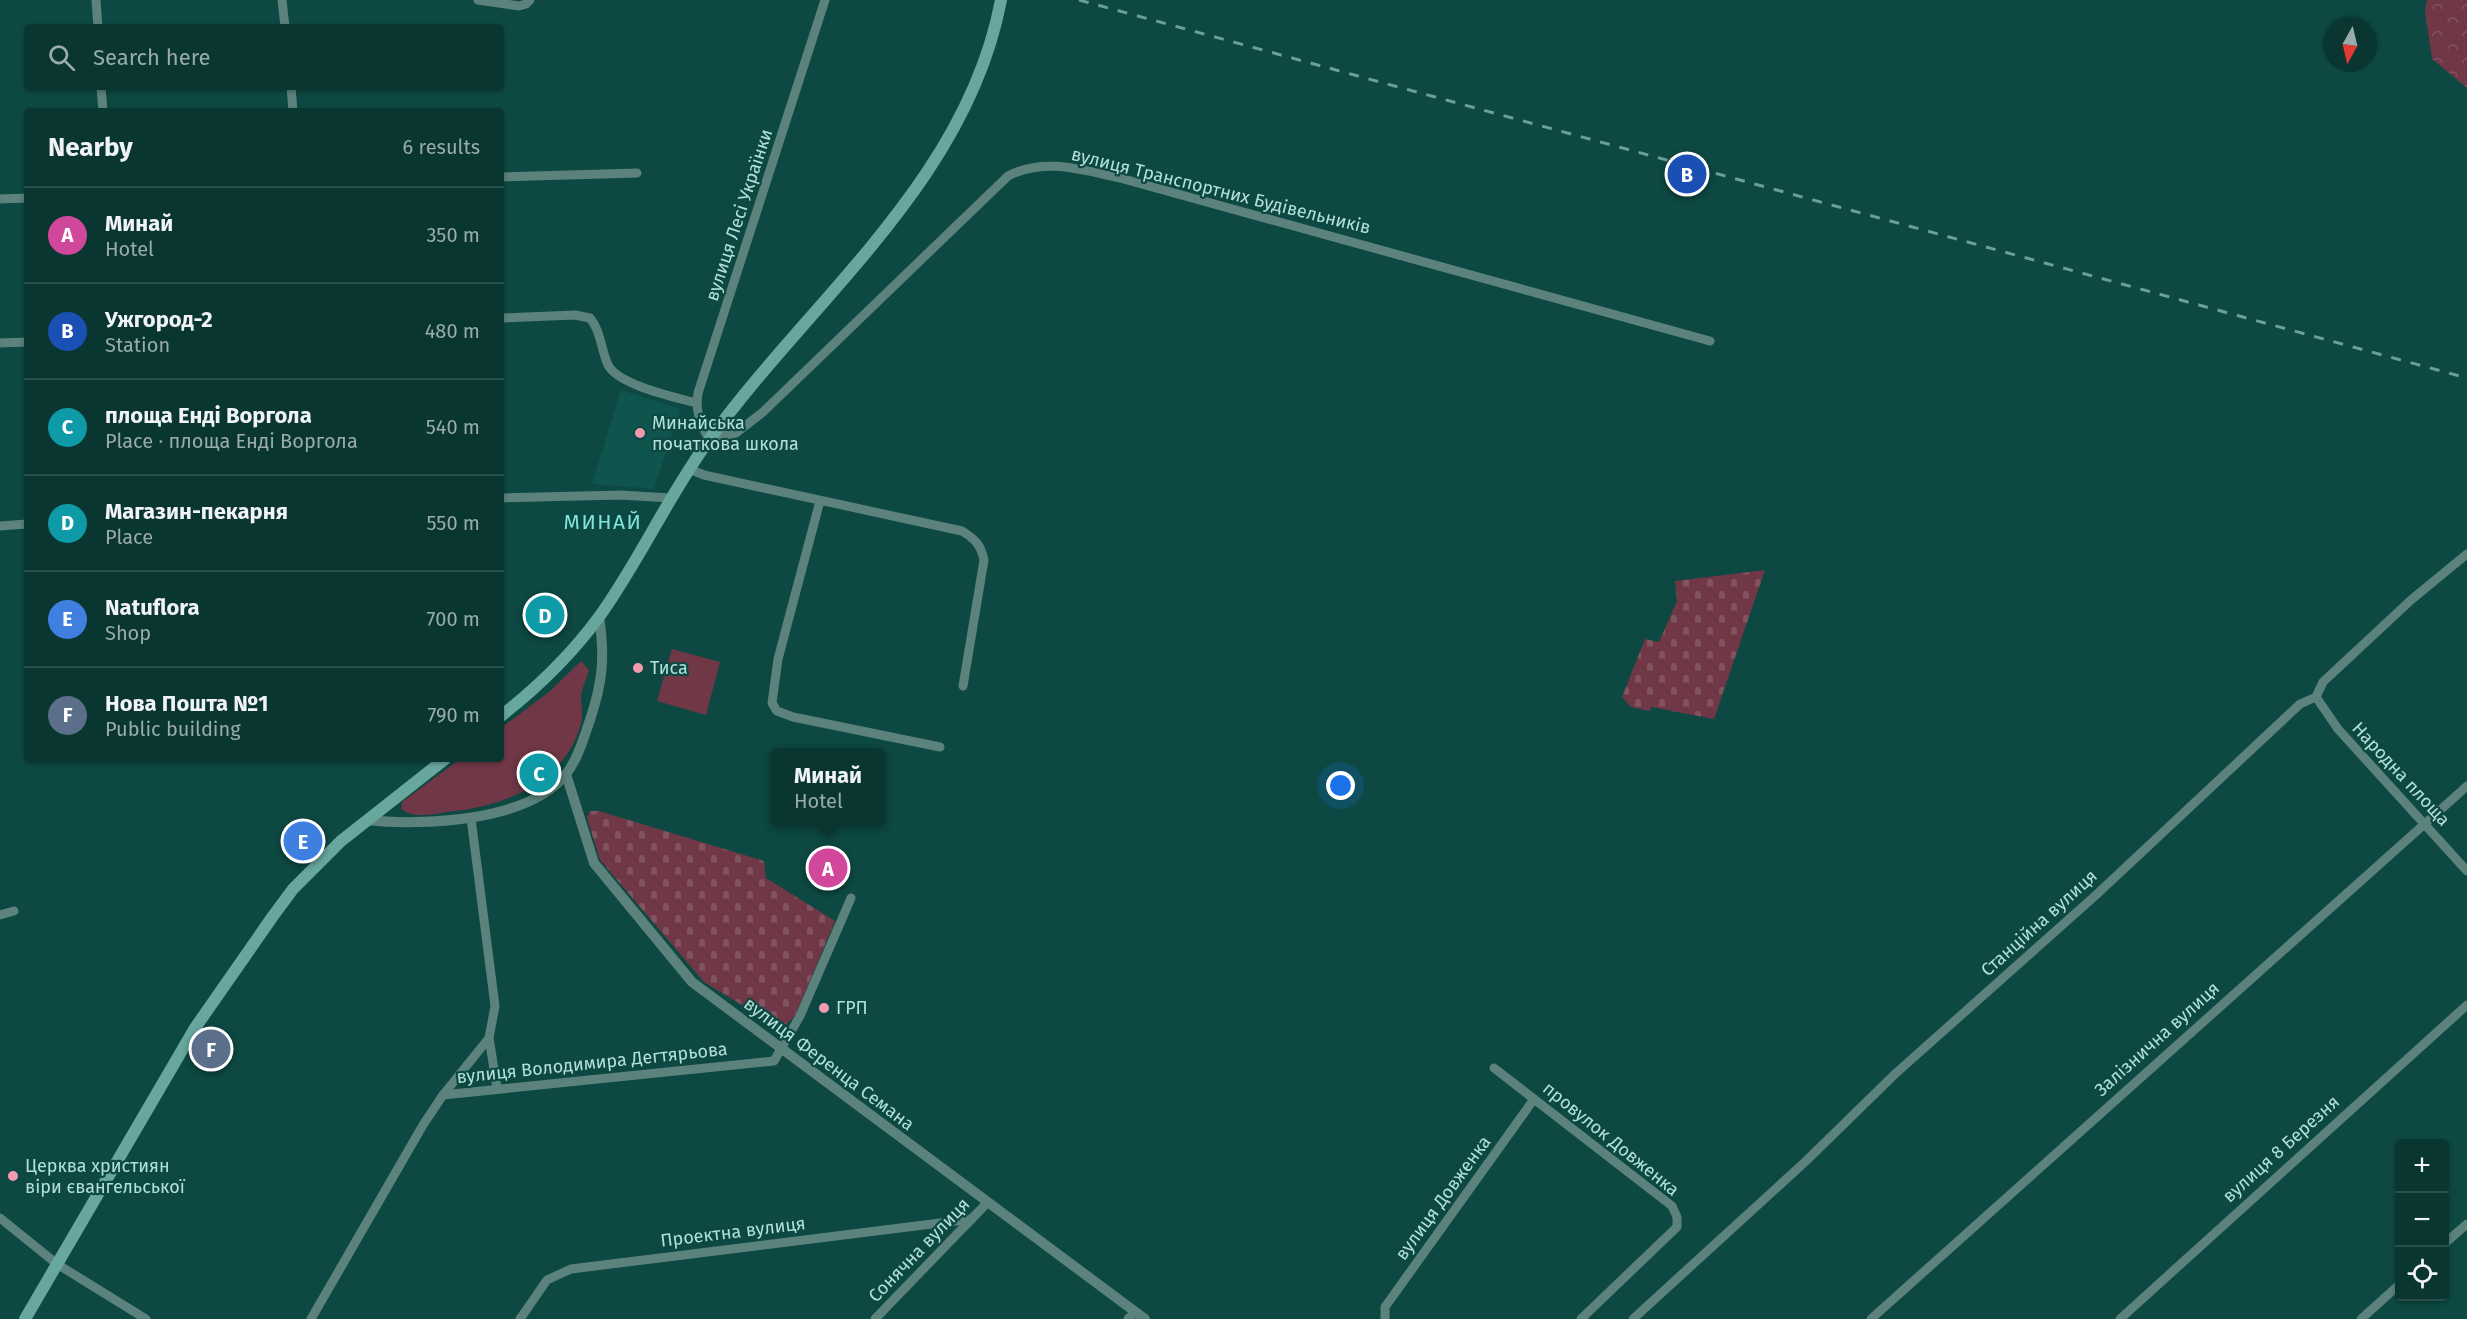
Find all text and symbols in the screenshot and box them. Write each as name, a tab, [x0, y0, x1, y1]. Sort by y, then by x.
north arrow	[2323, 18, 2377, 72]
search box	[24, 24, 504, 90]
icon: search	[45, 41, 78, 74]
text: Search here	[93, 44, 211, 71]
street label: вулиця Лесі Українки	[701, 126, 777, 304]
text: Nearby	[48, 132, 133, 163]
text: 6 results	[403, 135, 480, 159]
street label: вулиця Транспортних Будівельників	[1069, 143, 1373, 239]
pin: B	[1668, 152, 1706, 196]
text: Минай	[105, 210, 173, 237]
text: A	[62, 223, 73, 247]
text: 350 m	[426, 223, 480, 247]
text: Hotel	[105, 237, 154, 261]
text: Ужгород-2	[105, 306, 213, 333]
text: B	[61, 319, 74, 343]
text: 480 m	[425, 319, 480, 343]
text: Station	[105, 333, 170, 357]
text: площа Енді Воргола	[105, 402, 312, 429]
place label: Минайська початкова школа	[652, 412, 799, 455]
text: C	[62, 415, 73, 439]
text: 540 m	[426, 415, 480, 439]
marker: Минайська початкова школа	[633, 426, 647, 440]
text: Place · площа Енді Воргола	[105, 429, 358, 453]
text: Магазин-пекарня	[105, 498, 288, 525]
district label: МИНАЙ	[564, 509, 642, 535]
text: D	[61, 511, 74, 535]
text: 550 m	[426, 511, 480, 535]
text: Place	[105, 525, 153, 549]
pin: D	[526, 592, 564, 638]
text: Natuflora	[105, 594, 199, 621]
text: E	[62, 607, 73, 631]
text: 700 m	[427, 607, 480, 631]
text: Shop	[105, 621, 151, 645]
place label: Тиса	[650, 657, 688, 679]
marker: Тиса	[631, 661, 645, 675]
text: Нова Пошта №1	[105, 690, 268, 717]
text: F	[63, 703, 72, 727]
text: 790 m	[427, 703, 480, 727]
text: Public building	[105, 717, 241, 741]
street label: Народна площа	[2347, 718, 2455, 830]
popup	[771, 748, 885, 826]
pin: C	[520, 750, 558, 796]
text: Минай	[794, 762, 862, 789]
your location	[1326, 771, 1355, 800]
text: Hotel	[794, 789, 843, 813]
pin: E	[284, 818, 322, 864]
pin: A	[808, 846, 848, 890]
street label: Станційна вулиця	[1976, 865, 2102, 981]
street label: Залізнична вулиця	[2090, 977, 2224, 1101]
street label: вулиця Ференца Семана	[739, 993, 919, 1135]
place label: ГРП	[836, 997, 868, 1019]
marker: ГРП	[817, 1001, 831, 1015]
pin: F	[192, 1026, 230, 1072]
street label: вулиця Володимира Дегтярьова	[455, 1038, 729, 1088]
street label: провулок Довженка	[1538, 1077, 1684, 1201]
street label: вулиця 8 Березня	[2218, 1091, 2344, 1207]
street label: вулиця Довженка	[1390, 1131, 1496, 1265]
map controls	[2395, 1139, 2449, 1301]
button: +	[2395, 1139, 2449, 1193]
place label: Церква християн віри євангельської	[25, 1155, 186, 1198]
marker: Церква християн віри євангельської	[6, 1169, 20, 1183]
street label: Сонячна вулиця	[864, 1193, 974, 1307]
button: −	[2395, 1193, 2449, 1247]
street label: Проектна вулиця	[659, 1212, 807, 1252]
button: locate	[2395, 1247, 2449, 1301]

